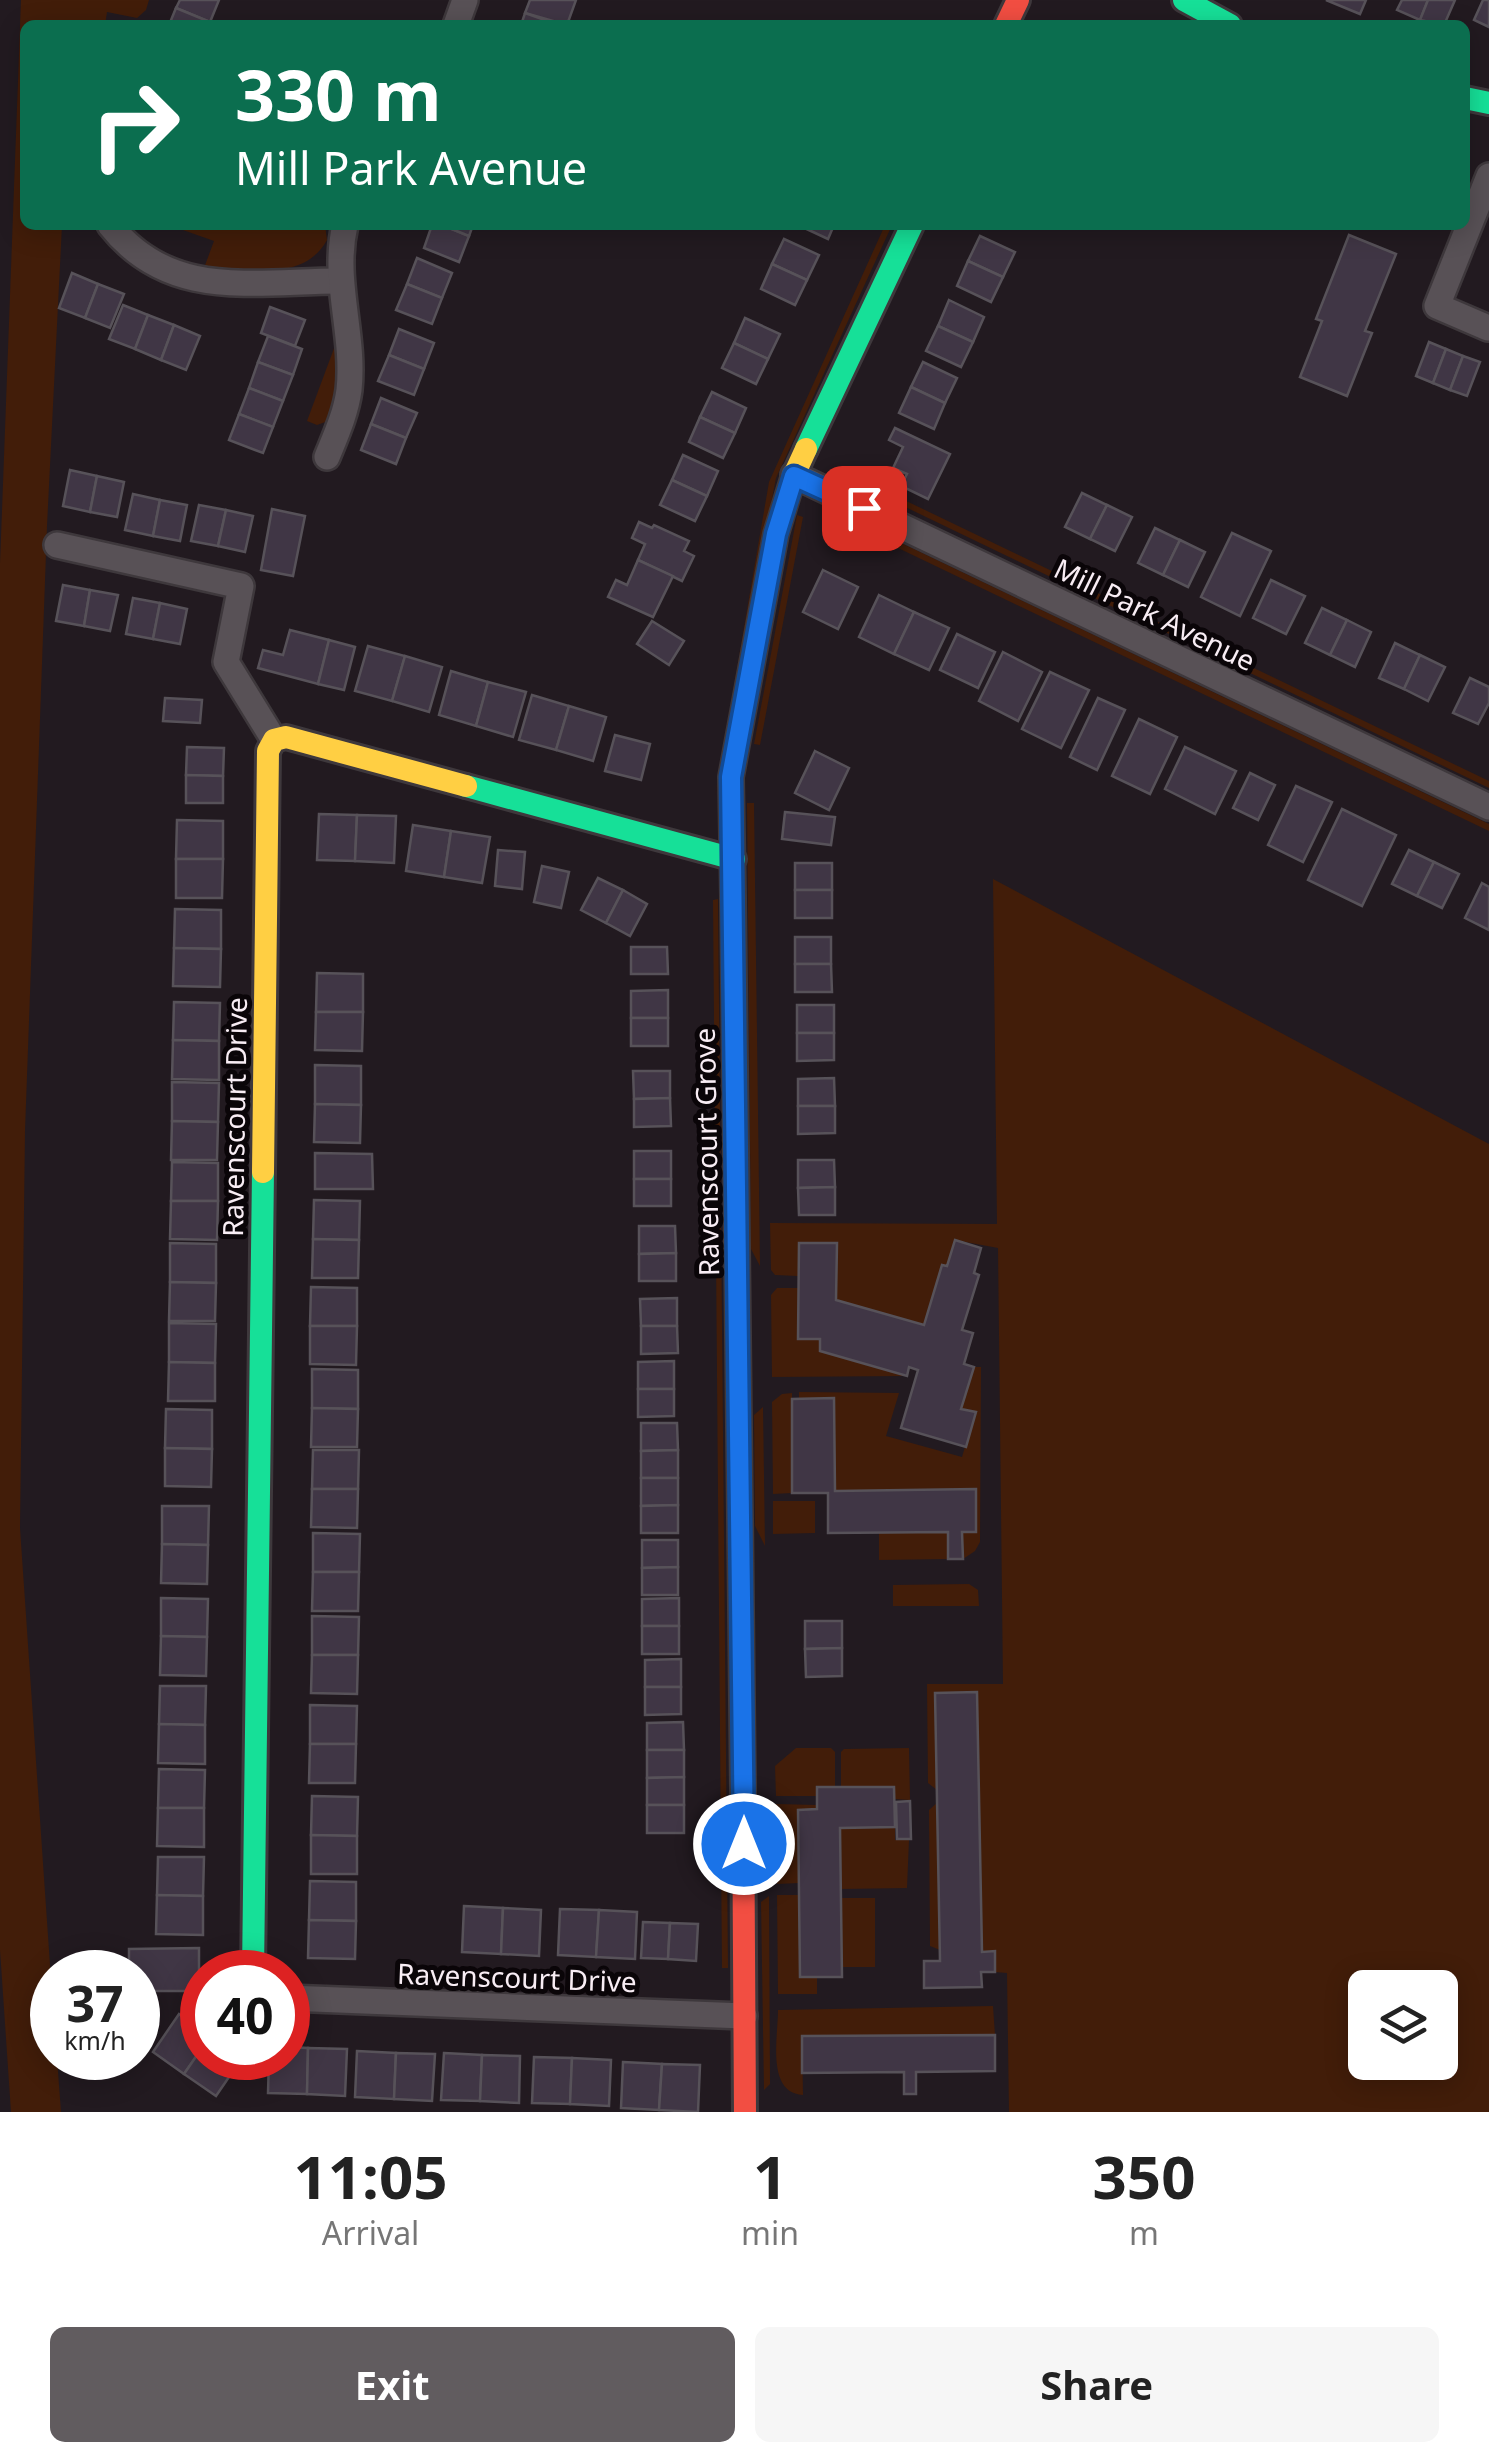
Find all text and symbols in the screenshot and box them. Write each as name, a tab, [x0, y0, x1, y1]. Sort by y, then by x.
text: 330 m	[235, 46, 442, 142]
icon: right	[70, 60, 200, 190]
text: Mill Park Avenue	[235, 137, 587, 198]
pin	[822, 466, 907, 551]
icon: arrive	[837, 481, 892, 536]
street label: Mill Park Avenue	[1048, 549, 1262, 679]
street label: Ravenscourt Drive	[213, 997, 255, 1237]
street label: Ravenscourt Grove	[685, 1028, 727, 1276]
position arrow	[692, 1792, 796, 1896]
speed limit sign: 40	[180, 1950, 310, 2080]
street label: Ravenscourt Drive	[397, 1954, 637, 2000]
text: 37	[66, 1969, 124, 2037]
map controls	[1348, 1970, 1458, 2080]
button: layers	[1348, 1970, 1458, 2080]
text: km/h	[64, 2023, 126, 2057]
text: 11:05	[293, 2135, 448, 2217]
text: 1	[753, 2135, 787, 2217]
text: 350	[1093, 2135, 1196, 2217]
text: Arrival	[322, 2211, 419, 2254]
text: min	[741, 2211, 799, 2254]
text: m	[1129, 2211, 1159, 2254]
button: Exit	[50, 2327, 735, 2442]
button: Share	[755, 2327, 1439, 2442]

